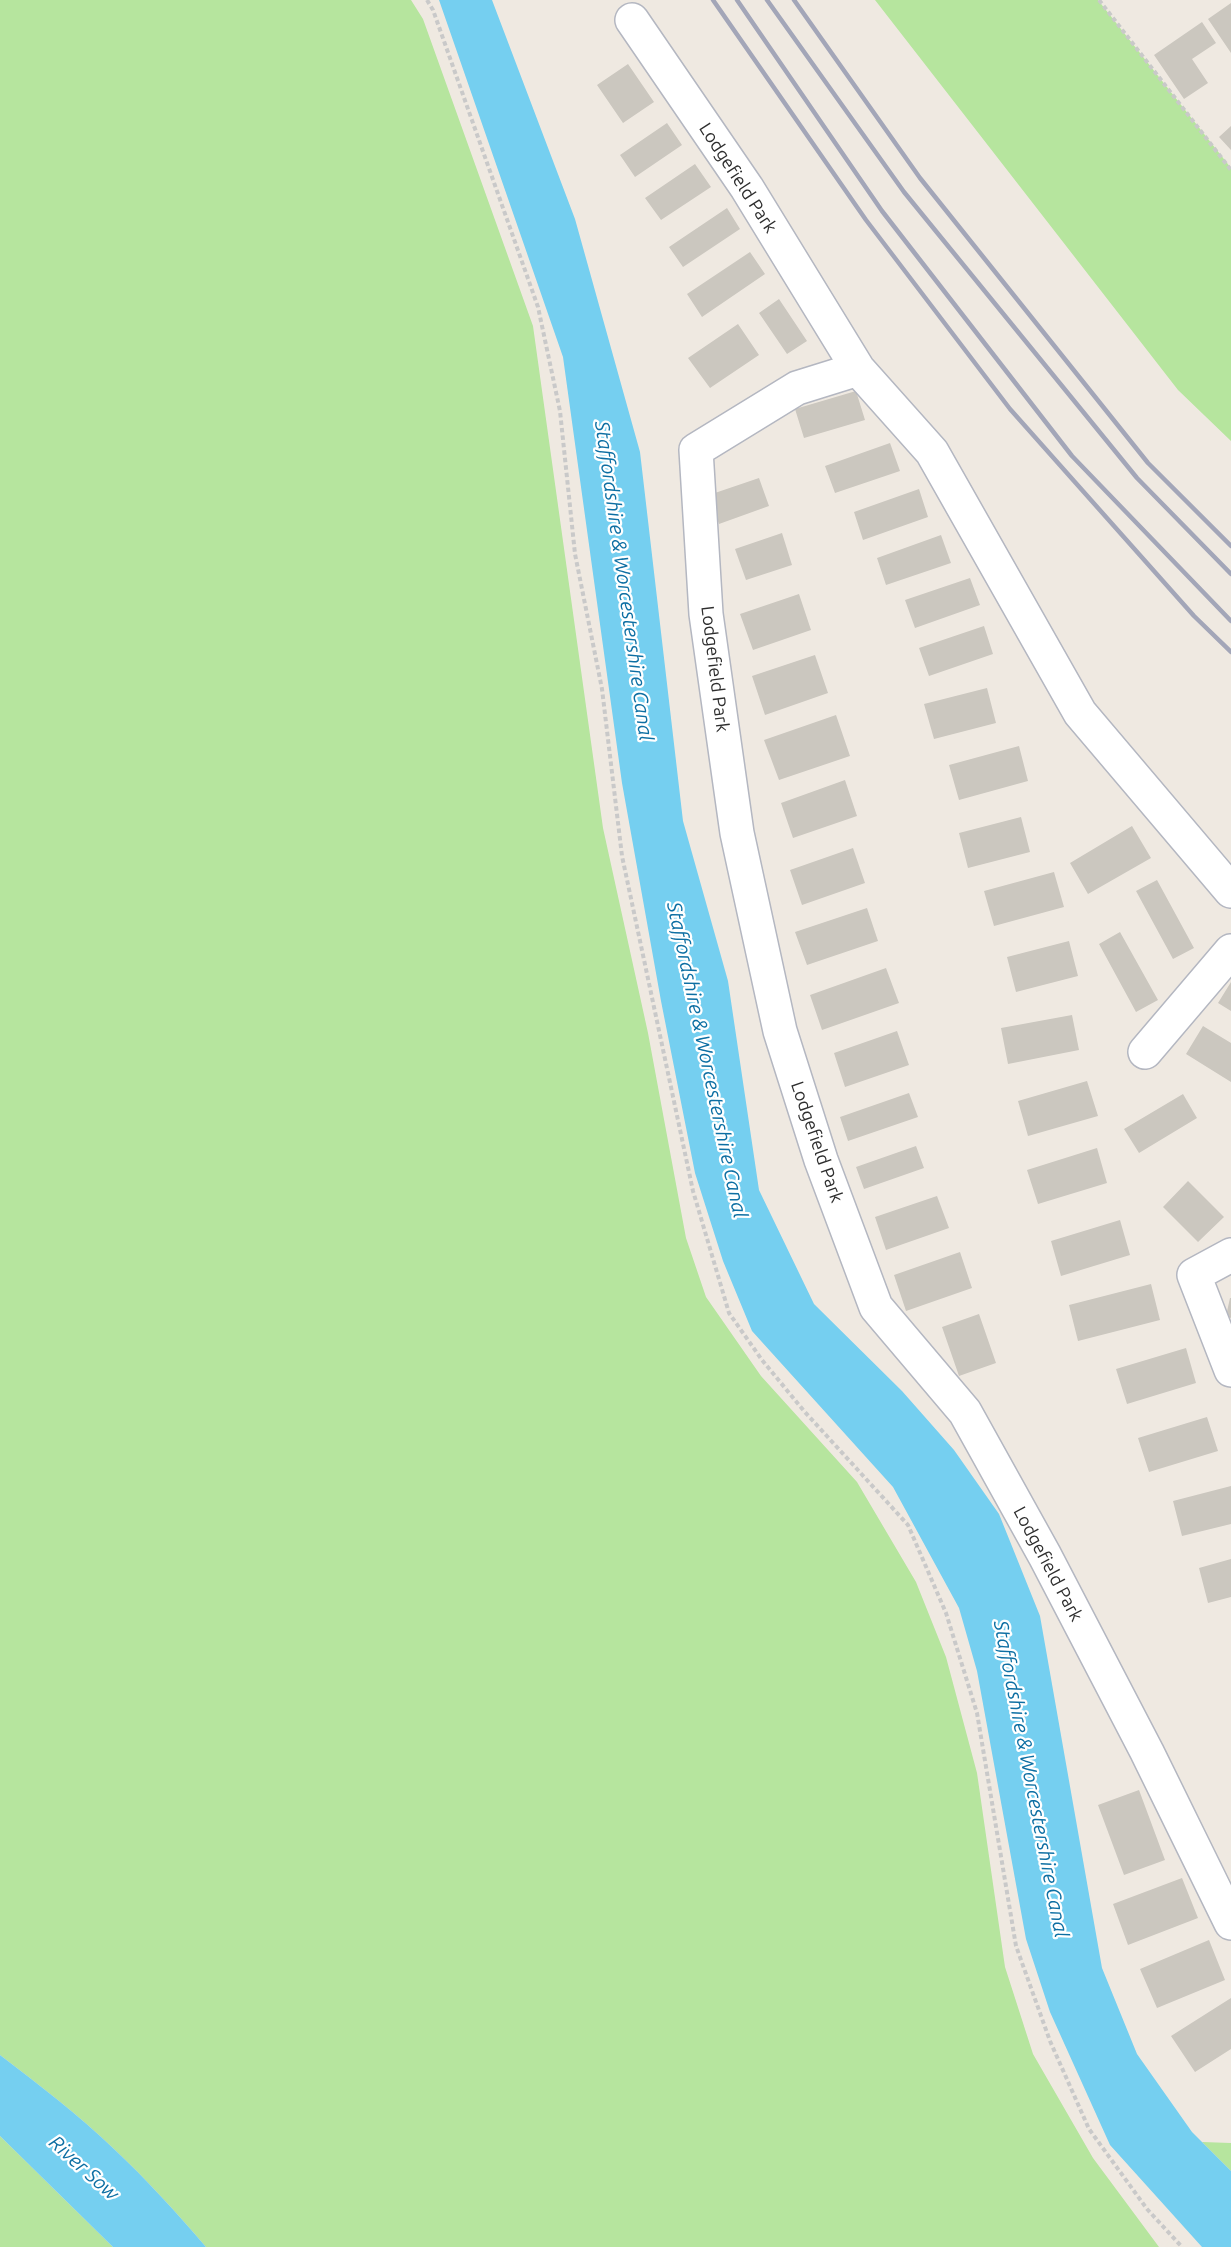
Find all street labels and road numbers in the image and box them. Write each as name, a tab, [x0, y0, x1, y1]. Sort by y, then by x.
street label: Lodgefield Park	[694, 119, 782, 237]
street label: Lodgefield Park	[697, 605, 733, 733]
street label: Lodgefield Park	[786, 1079, 848, 1205]
street label: Lodgefield Park	[1009, 1503, 1087, 1625]

